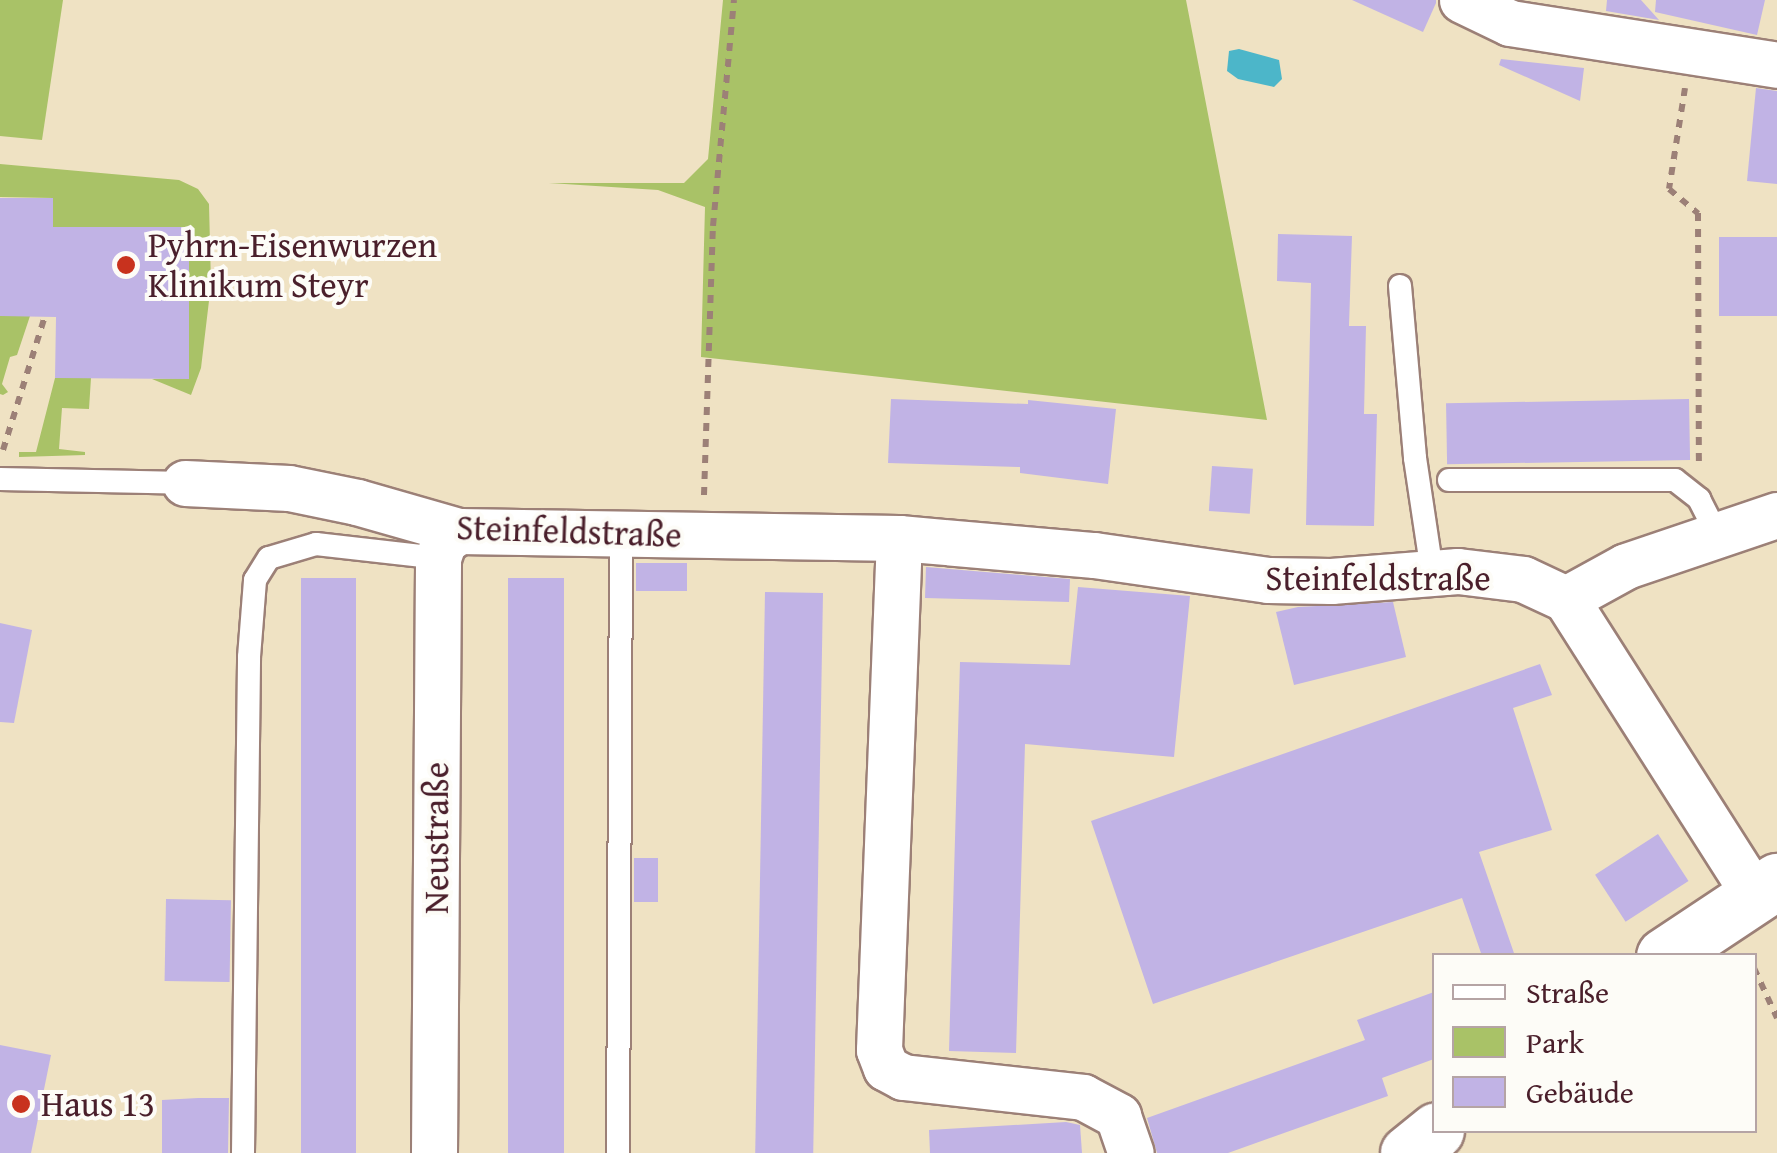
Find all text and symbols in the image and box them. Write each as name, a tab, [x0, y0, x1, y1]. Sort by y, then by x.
place label: Pyhrn-Eisenwurzen Klinikum Steyr	[148, 224, 437, 306]
marker: Pyhrn-Eisenwurzen Klinikum Steyr	[113, 252, 139, 278]
street label: Steinfeldstraße	[456, 506, 682, 556]
street label: Steinfeldstraße	[1265, 557, 1491, 599]
street label: Neustraße	[415, 762, 457, 914]
legend	[1432, 953, 1757, 1133]
text: Straße	[1526, 970, 1609, 1014]
text: Park	[1526, 1020, 1584, 1064]
text: Gebäude	[1526, 1070, 1634, 1114]
place label: Haus 13	[41, 1083, 155, 1125]
marker: Haus 13	[10, 1093, 32, 1115]

